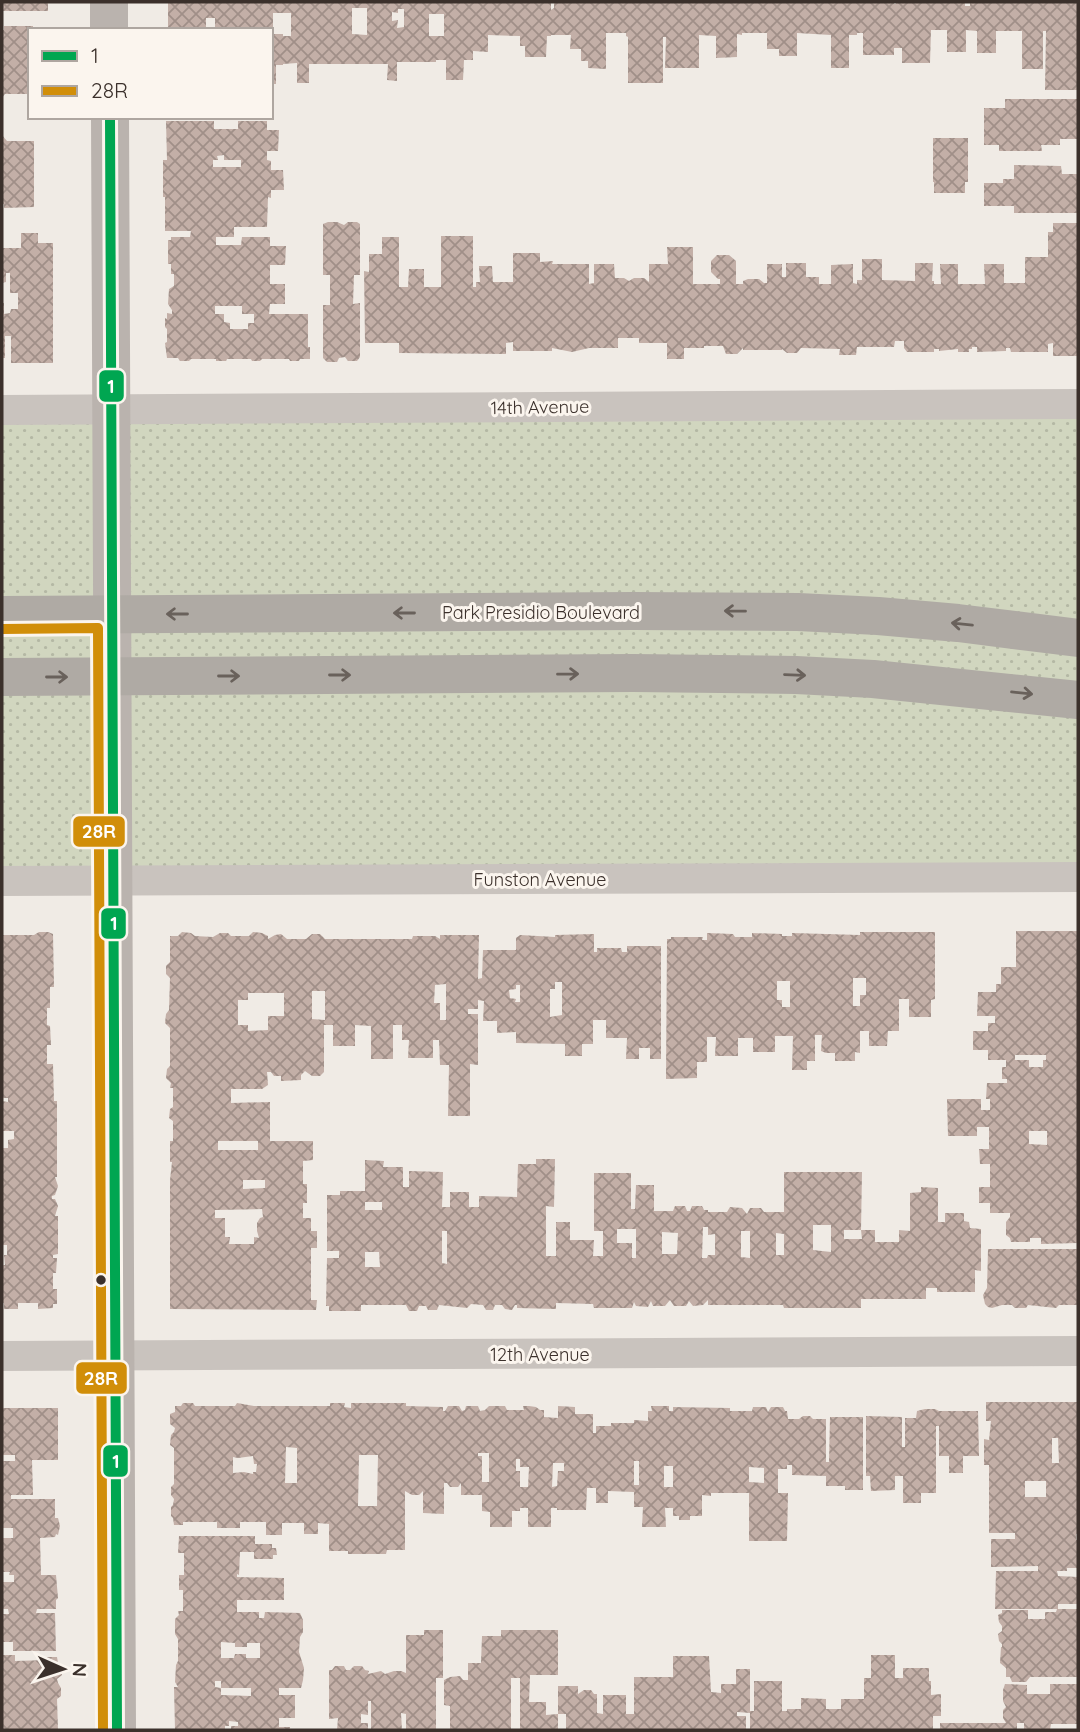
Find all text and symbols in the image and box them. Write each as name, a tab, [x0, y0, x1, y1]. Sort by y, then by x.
legend	[28, 28, 273, 119]
text: 1	[91, 42, 99, 68]
text: 28R	[91, 77, 128, 103]
line badge: 1	[98, 369, 125, 403]
text: 1	[107, 374, 115, 398]
street label: 14th Avenue	[490, 395, 590, 419]
street label: Park Presidio Boulevard	[442, 601, 640, 624]
one-way arrow	[724, 605, 747, 618]
one-way arrow	[393, 606, 416, 620]
one-way arrow	[165, 607, 188, 621]
one-way arrow	[951, 617, 974, 630]
one-way arrow	[556, 667, 579, 681]
one-way arrow	[329, 668, 352, 682]
one-way arrow	[783, 668, 806, 682]
one-way arrow	[218, 669, 241, 683]
one-way arrow	[45, 670, 68, 683]
one-way arrow	[1010, 687, 1033, 700]
line badge: 28R	[72, 815, 126, 848]
text: 28R	[82, 819, 116, 843]
street label: Funston Avenue	[474, 868, 606, 891]
line badge: 1	[100, 907, 127, 940]
text: 1	[110, 911, 118, 935]
unlabelled marker	[94, 1273, 108, 1287]
street label: 12th Avenue	[490, 1343, 590, 1366]
line badge: 28R	[75, 1361, 128, 1395]
text: 28R	[84, 1366, 118, 1390]
line badge: 1	[102, 1444, 129, 1478]
text: 1	[112, 1449, 120, 1473]
north arrow	[28, 1634, 98, 1704]
text: N	[68, 1662, 92, 1677]

